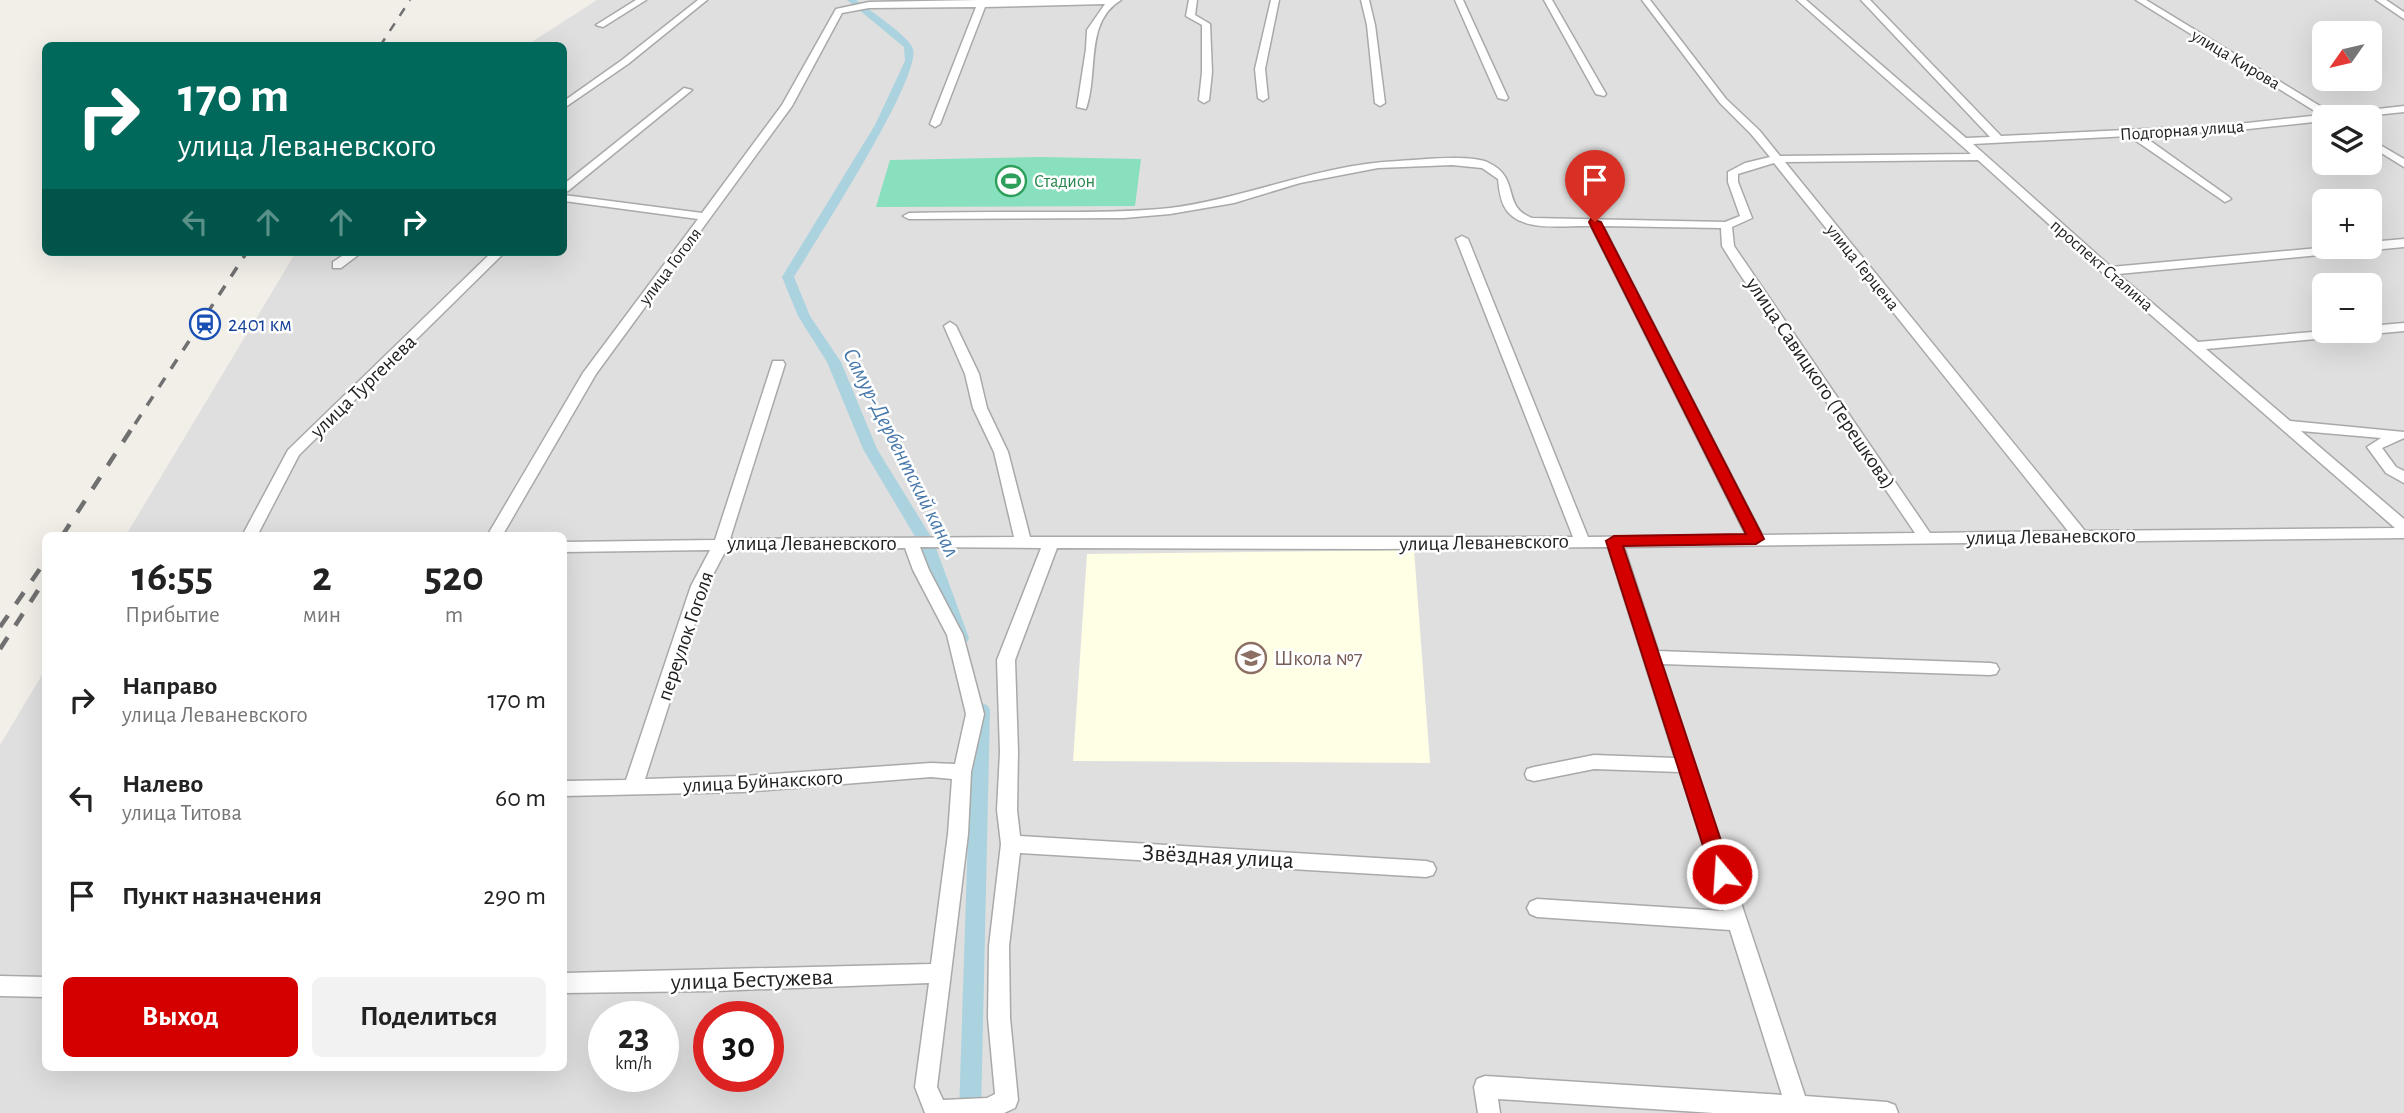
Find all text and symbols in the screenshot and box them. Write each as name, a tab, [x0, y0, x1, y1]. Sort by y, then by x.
north arrow	[2312, 21, 2382, 91]
map controls	[2312, 21, 2382, 343]
street label: улица Кирова	[2187, 26, 2283, 93]
icon: right	[63, 70, 154, 161]
text: 170 m	[178, 72, 289, 121]
button: layers	[2312, 105, 2382, 175]
street label: Подгорная улица	[2119, 118, 2245, 144]
text: улица Леваневского	[178, 130, 436, 162]
pin	[1565, 150, 1625, 222]
icon: arrive	[1576, 161, 1614, 199]
sports icon: Стадион	[994, 164, 1028, 198]
place label: Стадион	[1034, 173, 1095, 191]
button: +	[2312, 189, 2382, 259]
icon: left	[176, 203, 214, 241]
icon: ahead	[249, 203, 287, 241]
icon: ahead	[322, 203, 360, 241]
icon: right	[395, 203, 433, 241]
street label: проспект Сталина	[2047, 216, 2156, 315]
street label: улица Герцена	[1822, 220, 1902, 314]
street label: улица Гоголя	[636, 225, 705, 309]
street label: улица Савицкого (Терешкова)	[1741, 273, 1899, 493]
button: −	[2312, 273, 2382, 343]
station icon: 2401 км	[188, 307, 222, 341]
place label: 2401 км	[228, 314, 292, 335]
street label: улица Тургенева	[306, 331, 421, 443]
water label: Самур-Дербентский канал	[838, 345, 963, 561]
street label: улица Леваневского	[1965, 525, 2136, 548]
street label: улица Леваневского	[1398, 531, 1569, 554]
street label: улица Леваневского	[726, 533, 897, 554]
text: 16:55	[132, 556, 213, 598]
text: 2	[312, 556, 332, 598]
text: 520	[424, 556, 484, 598]
street label: переулок Гоголя	[653, 569, 717, 704]
text: Прибытие	[125, 604, 220, 627]
text: мин	[303, 604, 341, 627]
text: m	[445, 604, 463, 627]
school or university icon: Школа №7	[1234, 641, 1268, 675]
place label: Школа №7	[1274, 648, 1363, 669]
text: Направо	[122, 673, 217, 699]
icon: right	[63, 681, 101, 719]
text: 170 m	[487, 687, 546, 713]
text: улица Леваневского	[122, 704, 308, 727]
street label: улица Буйнакского	[682, 767, 843, 796]
text: Налево	[122, 771, 203, 797]
icon: left	[63, 779, 101, 817]
text: 60 m	[495, 785, 546, 811]
text: улица Титова	[122, 802, 242, 825]
position arrow	[1685, 837, 1759, 911]
street label: Звёздная улица	[1142, 841, 1294, 873]
icon: arrive	[63, 877, 101, 915]
text: Пункт назначения	[122, 883, 322, 909]
text: 290 m	[483, 883, 546, 909]
street label: улица Бестужева	[669, 965, 834, 995]
button: Выход	[63, 977, 298, 1057]
button: Поделиться	[312, 977, 546, 1057]
speed limit sign: 30	[693, 1001, 784, 1092]
text: 23	[618, 1020, 649, 1055]
text: km/h	[615, 1055, 652, 1073]

